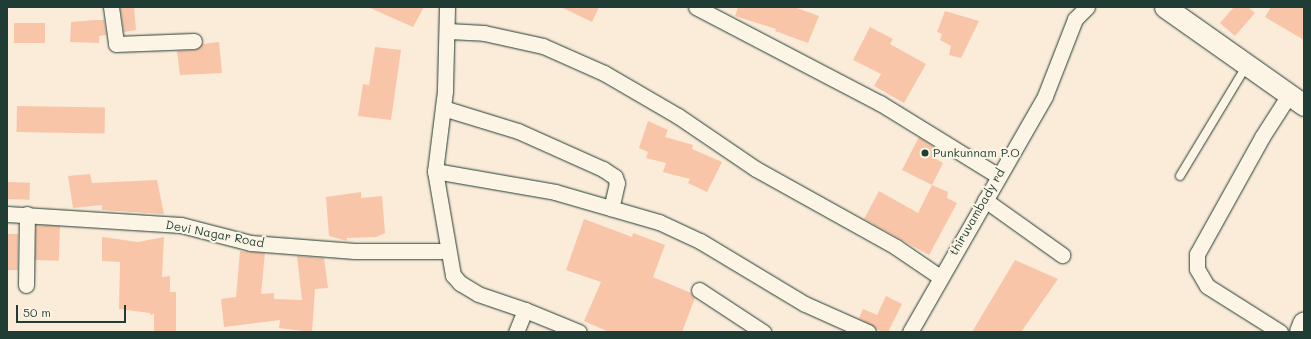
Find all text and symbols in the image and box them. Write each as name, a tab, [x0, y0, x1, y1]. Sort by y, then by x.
place label: Punkunnam P.O	[933, 146, 1020, 160]
marker: Punkunnam P.O	[920, 148, 930, 158]
street label: thiruvambady rd	[946, 166, 1008, 258]
street label: Devi Nagar Road	[165, 217, 265, 251]
scale bar	[18, 297, 128, 323]
text: 50 m	[23, 304, 51, 320]

